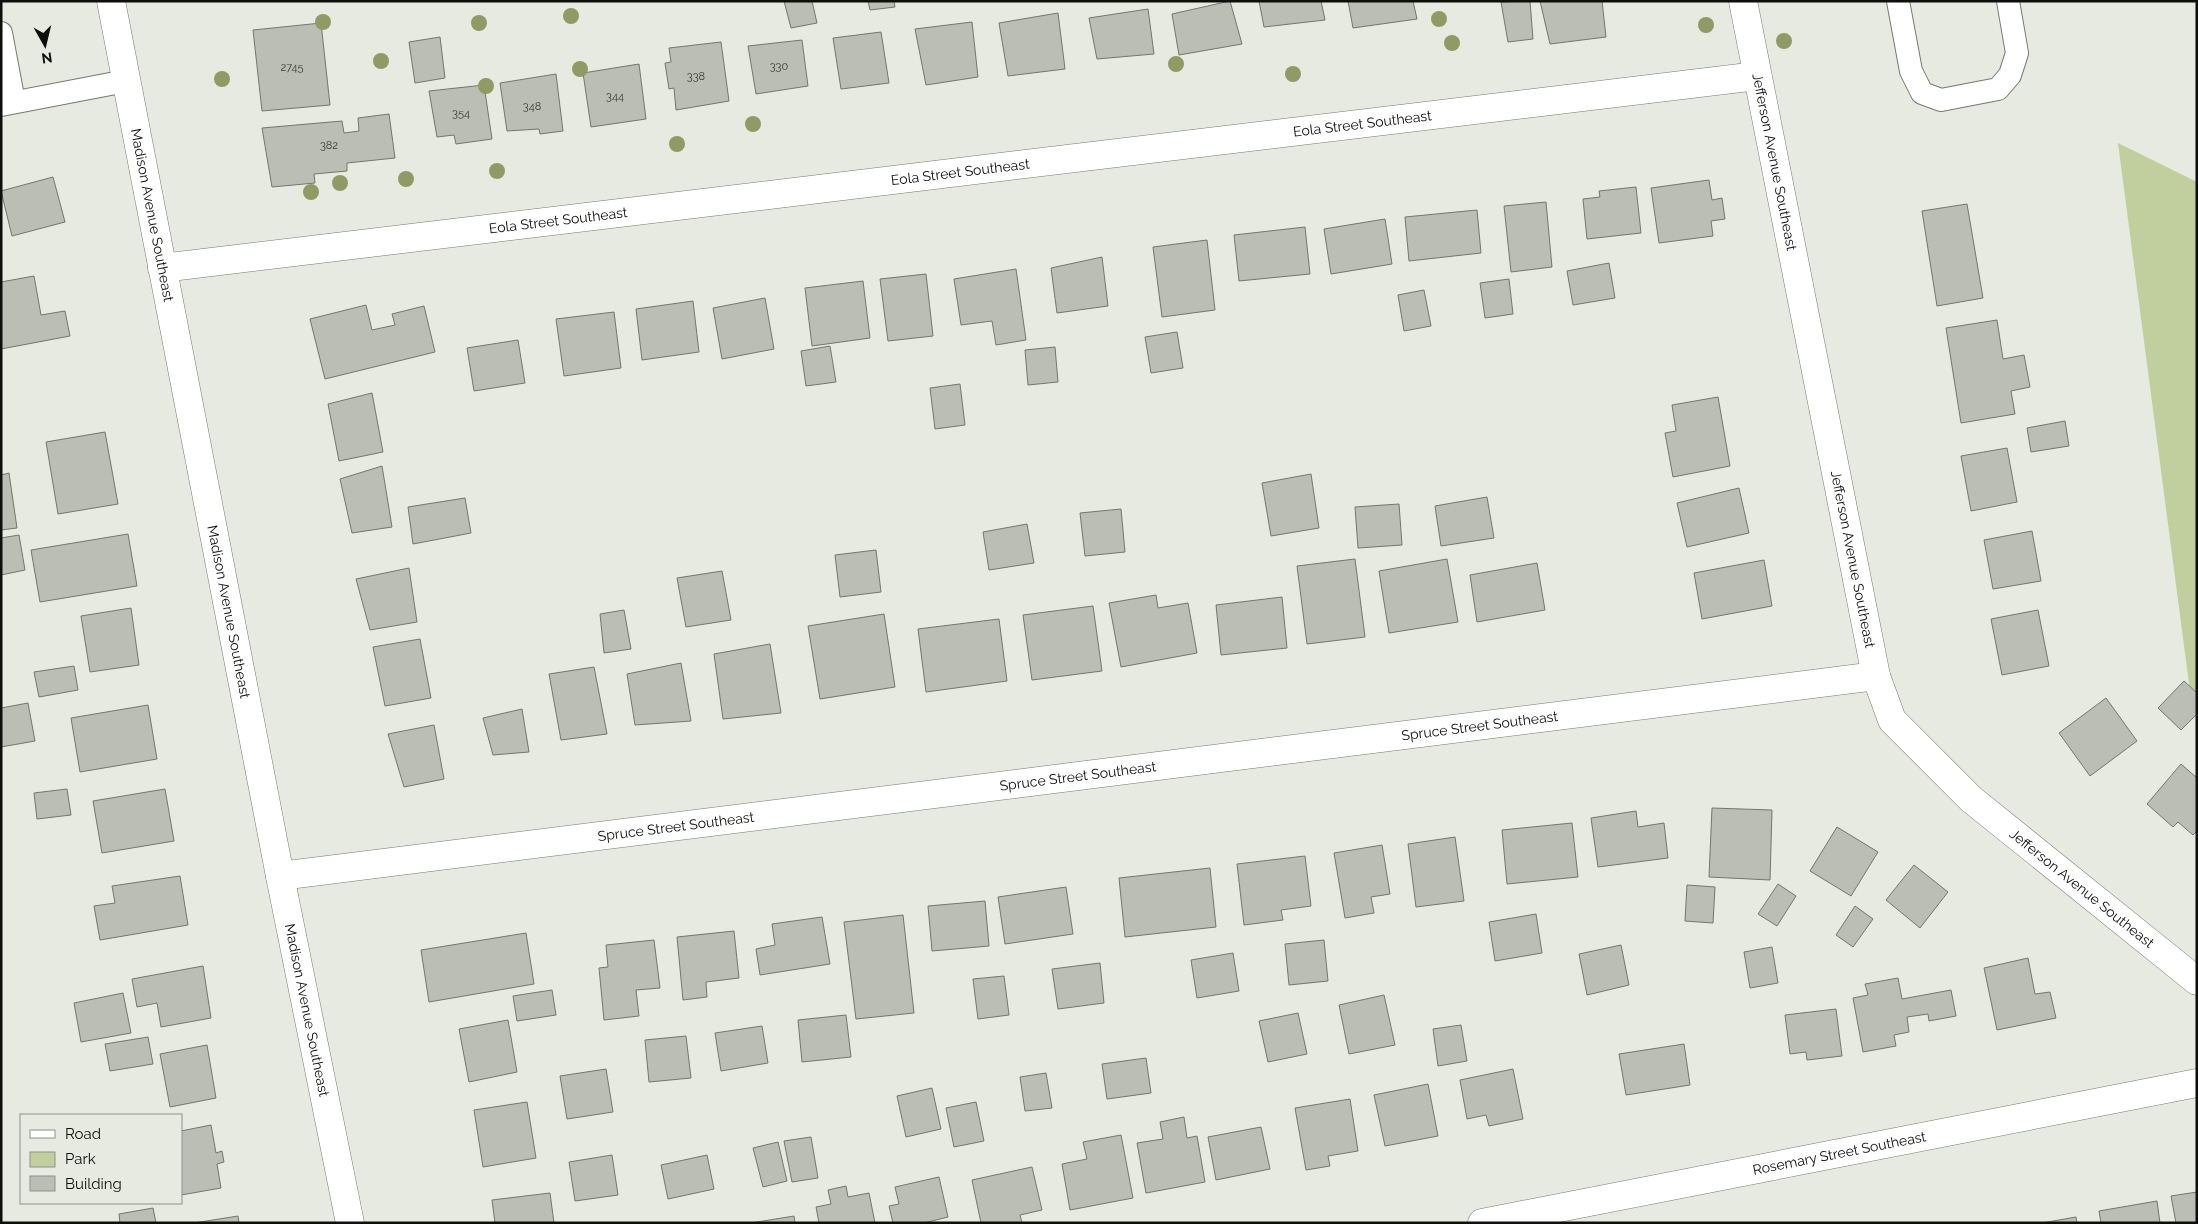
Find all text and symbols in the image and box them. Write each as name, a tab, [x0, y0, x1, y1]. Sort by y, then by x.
north arrow	[20, 20, 70, 70]
text: N	[40, 49, 53, 67]
house number: 330	[770, 60, 789, 73]
house number: 2745	[280, 61, 304, 74]
house number: 338	[687, 70, 705, 83]
street label: Jefferson Avenue Southeast	[1749, 72, 1800, 252]
house number: 344	[606, 90, 624, 103]
house number: 348	[523, 100, 541, 113]
house number: 354	[452, 107, 470, 120]
street label: Eola Street Southeast	[1292, 107, 1433, 140]
street label: Madison Avenue Southeast	[128, 127, 177, 303]
house number: 382	[320, 139, 338, 152]
street label: Eola Street Southeast	[890, 156, 1031, 188]
street label: Eola Street Southeast	[488, 204, 629, 237]
street label: Jefferson Avenue Southeast	[1828, 469, 1878, 650]
street label: Madison Avenue Southeast	[204, 524, 254, 700]
street label: Spruce Street Southeast	[1400, 708, 1559, 743]
street label: Spruce Street Southeast	[999, 758, 1157, 794]
street label: Spruce Street Southeast	[597, 809, 755, 844]
street label: Jefferson Avenue Southeast	[2007, 826, 2157, 951]
street label: Madison Avenue Southeast	[282, 922, 332, 1098]
legend	[20, 1114, 182, 1204]
text: Road	[65, 1125, 101, 1143]
street label: Rosemary Street Southeast	[1751, 1128, 1928, 1178]
text: Park	[65, 1150, 96, 1168]
text: Building	[65, 1175, 122, 1193]

